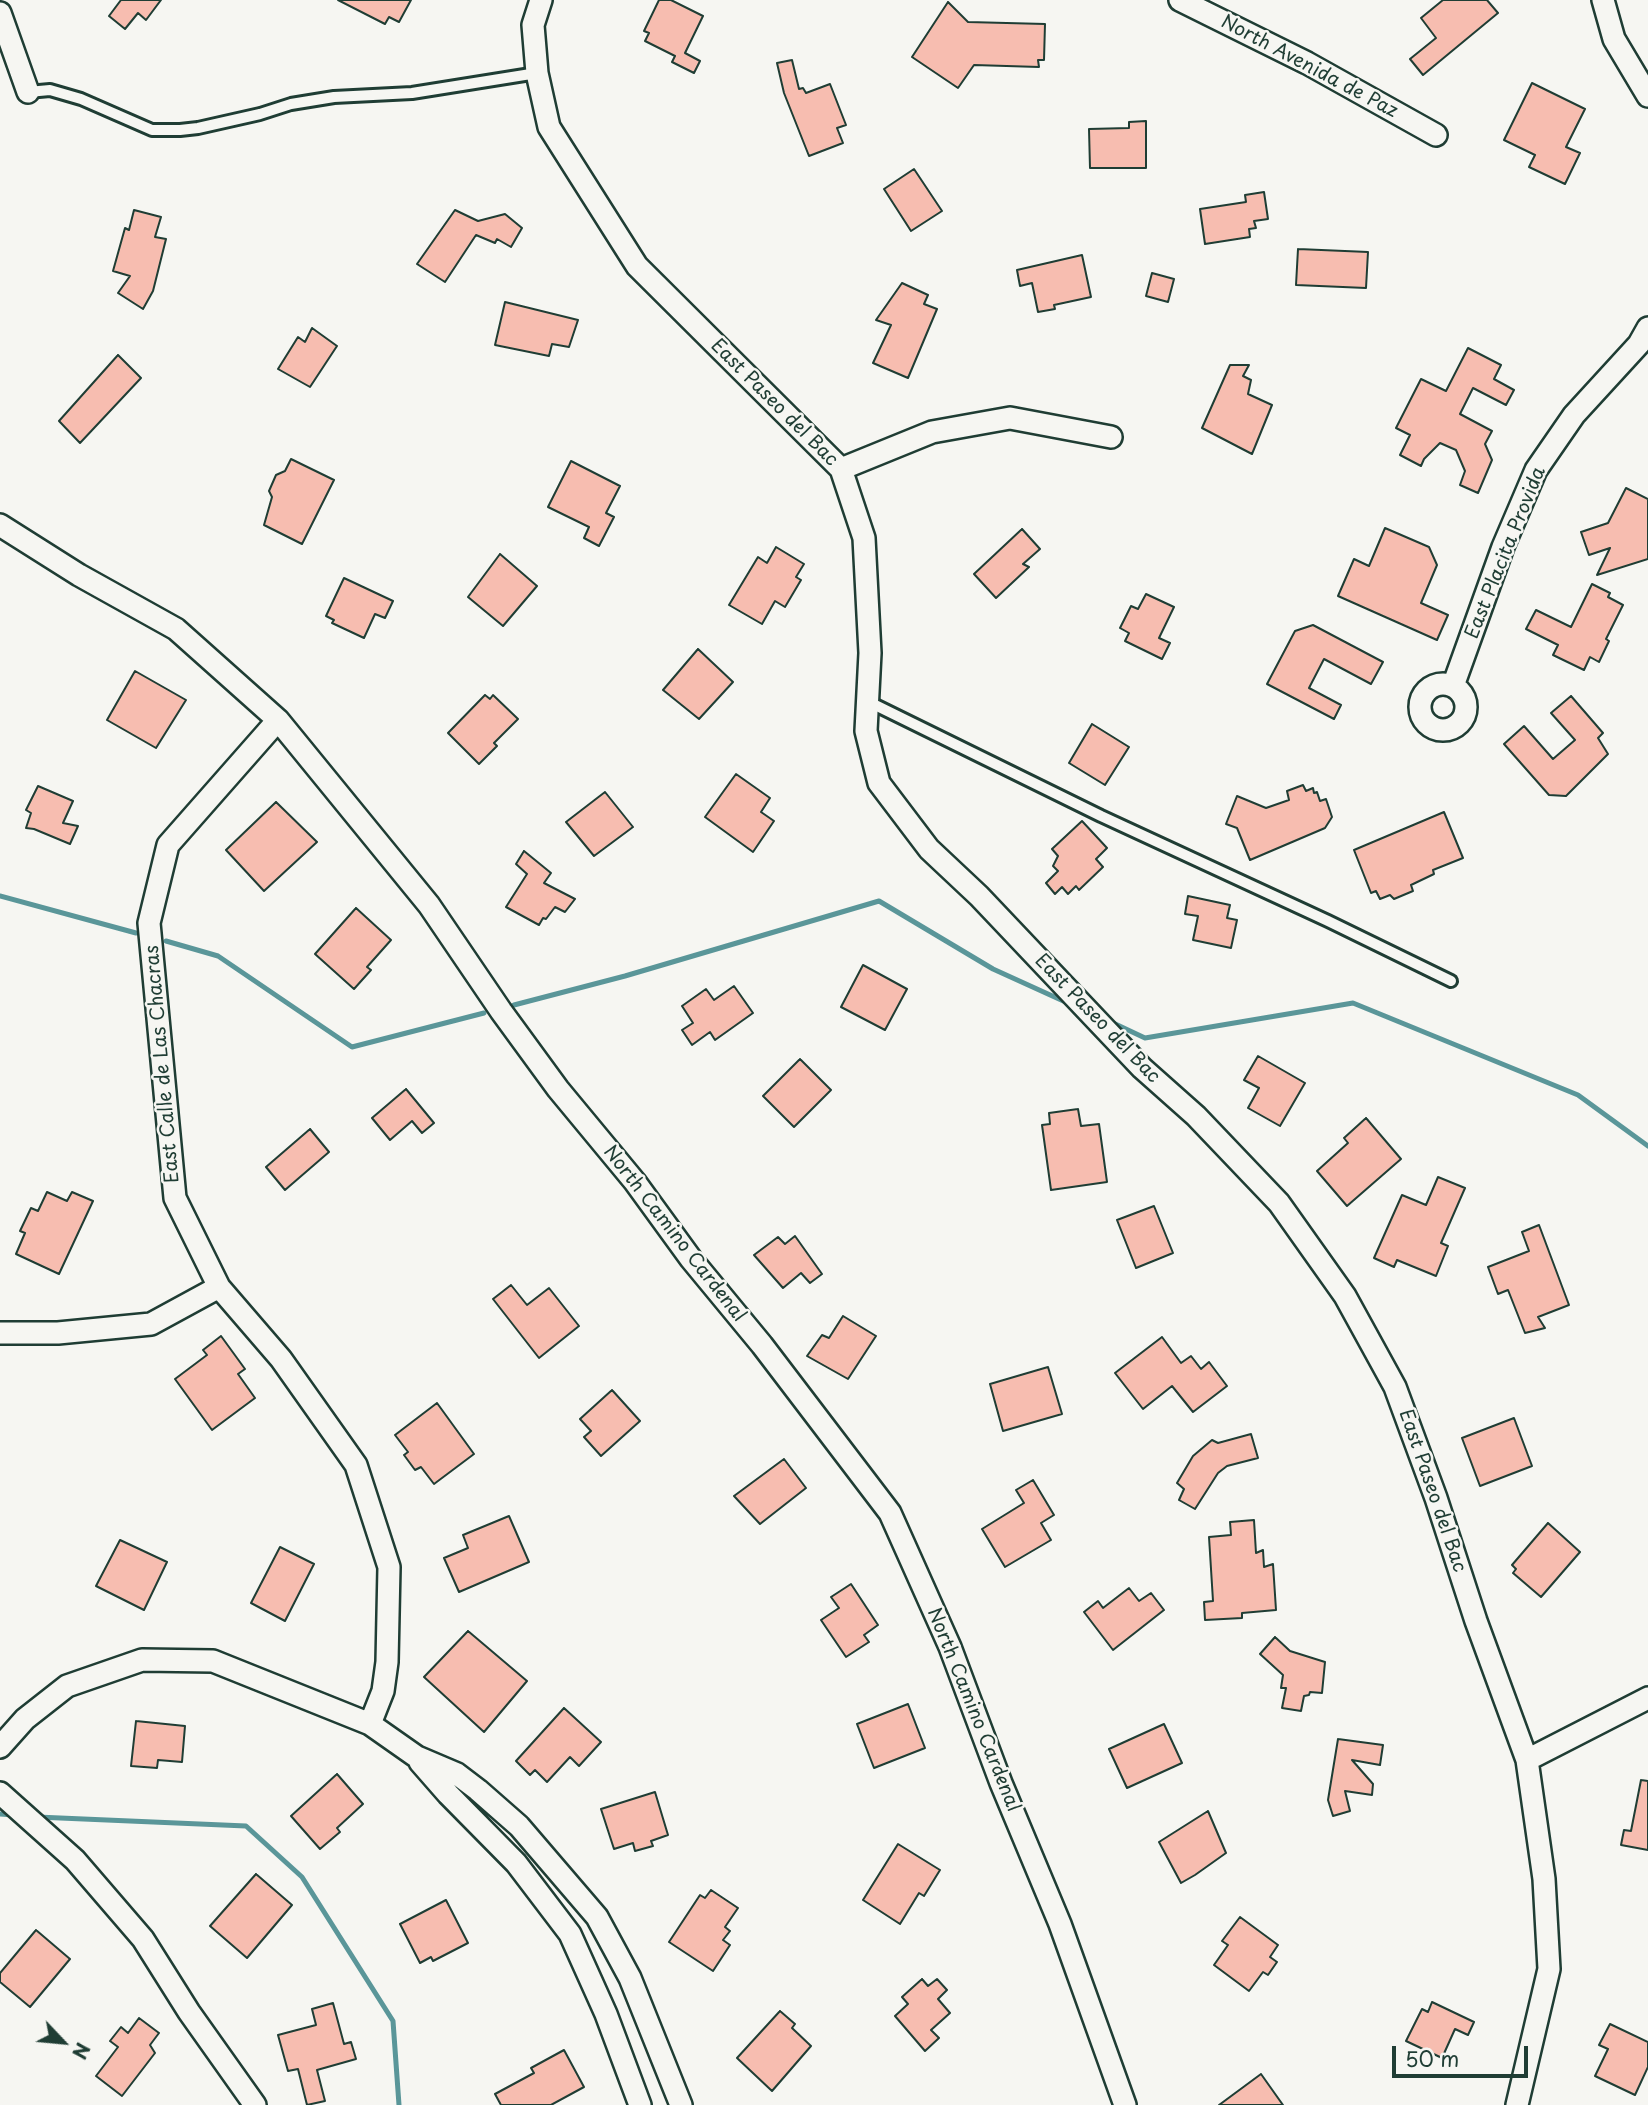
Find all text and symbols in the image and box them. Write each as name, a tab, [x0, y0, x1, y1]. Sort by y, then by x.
street label: North Avenida de Paz	[1217, 11, 1401, 123]
street label: East Paseo del Bac	[706, 335, 842, 471]
street label: East Placita Provida	[1461, 464, 1551, 642]
street label: East Calle de Las Chacras	[141, 944, 185, 1184]
street label: East Paseo del Bac	[1030, 950, 1164, 1088]
street label: North Camino Cardenal	[598, 1141, 750, 1327]
street label: East Paseo del Bac	[1393, 1407, 1471, 1575]
street label: North Camino Cardenal	[922, 1605, 1024, 1815]
north arrow	[28, 2007, 98, 2077]
scale bar	[1396, 2032, 1532, 2076]
text: N	[66, 2038, 98, 2064]
text: 50 m	[1405, 2042, 1459, 2074]

